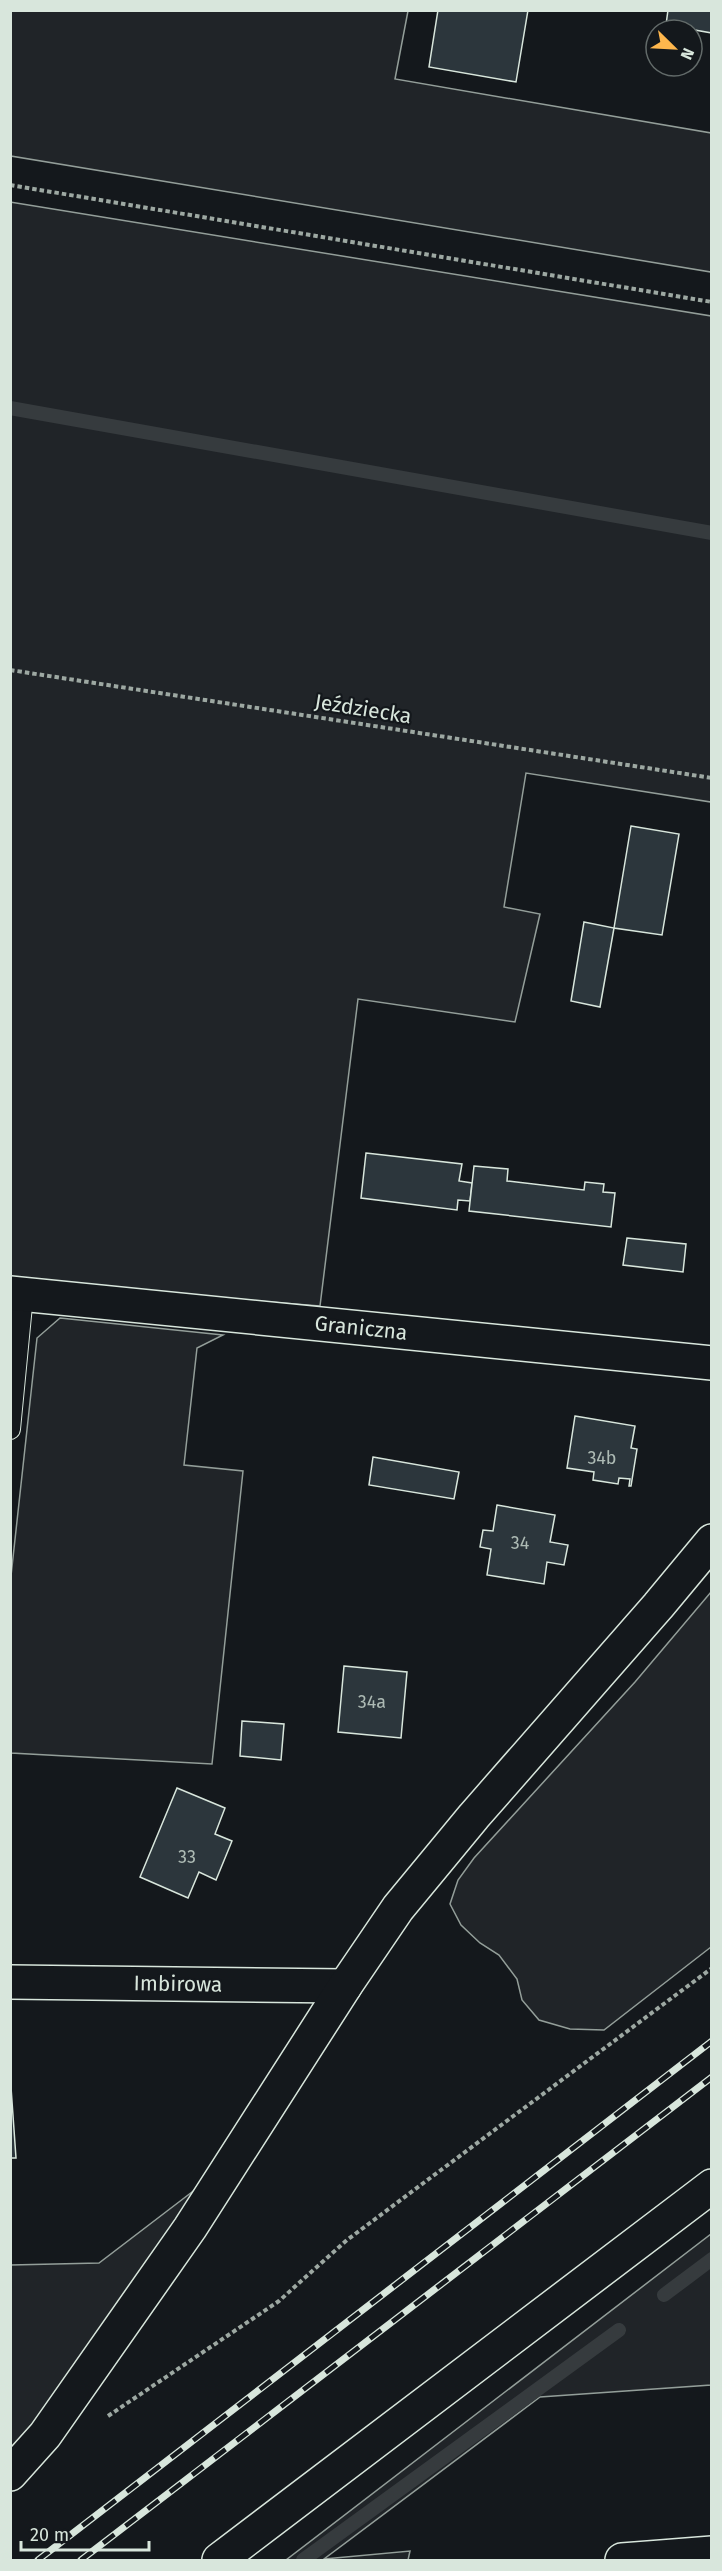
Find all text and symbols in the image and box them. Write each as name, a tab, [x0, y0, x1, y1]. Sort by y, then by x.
north arrow	[644, 18, 704, 78]
text: N	[676, 45, 698, 63]
street label: Jeździecka	[313, 689, 413, 729]
street label: Graniczna	[313, 1310, 409, 1346]
house number: 34b	[587, 1447, 617, 1469]
house number: 34	[511, 1532, 530, 1554]
house number: 34a	[358, 1691, 386, 1713]
house number: 33	[178, 1846, 196, 1868]
street label: Imbirowa	[133, 1970, 223, 1998]
scale bar	[21, 2514, 148, 2552]
text: 20 m	[30, 2524, 69, 2546]

